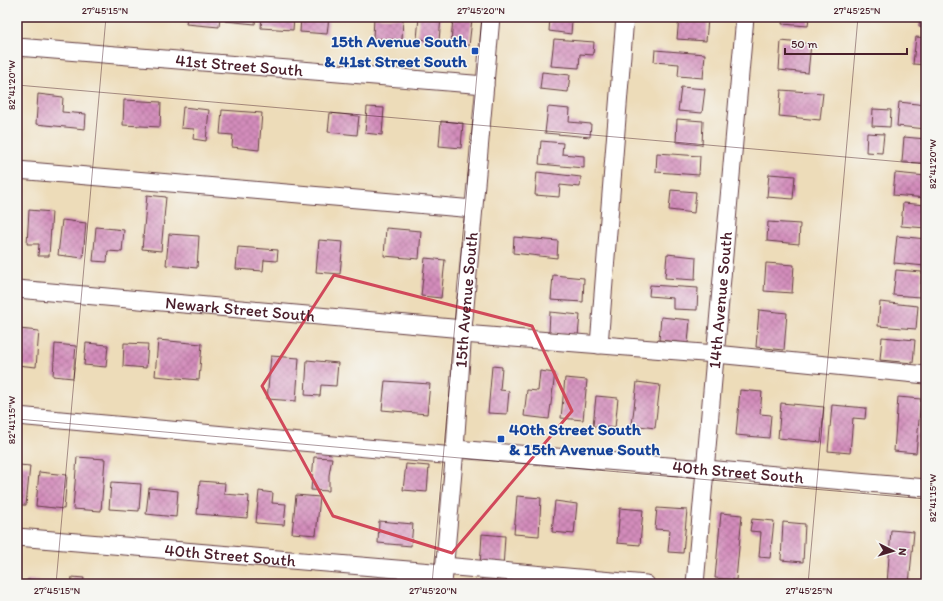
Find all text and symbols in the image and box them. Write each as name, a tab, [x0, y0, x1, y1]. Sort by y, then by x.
text: 27°45'15"N	[82, 4, 129, 17]
text: 27°45'20"N	[457, 4, 505, 17]
text: 27°45'25"N	[833, 4, 881, 17]
scale bar	[785, 30, 907, 56]
place label: 15th Avenue South & 41st Street South	[324, 31, 468, 71]
text: 50 m	[791, 37, 817, 51]
marker: 15th Avenue South & 41st Street South	[470, 46, 480, 56]
street label: 41st Street South	[175, 50, 305, 80]
text: 82°41'20"W	[5, 60, 18, 110]
text: 82°41'20"W	[926, 139, 939, 189]
street label: 14th Avenue South	[704, 230, 736, 369]
street label: 15th Avenue South	[450, 231, 482, 368]
street label: Newark Street South	[164, 292, 316, 326]
text: 82°41'15"W	[5, 395, 18, 444]
place label: 40th Street South & 15th Avenue South	[509, 419, 660, 459]
marker: 40th Street South & 15th Avenue South	[496, 434, 506, 444]
street label: 40th Street South	[672, 456, 805, 487]
text: 82°41'15"W	[926, 473, 939, 522]
north arrow	[873, 531, 913, 571]
street label: 40th Street South	[164, 539, 298, 571]
text: N	[896, 548, 909, 556]
text: 27°45'15"N	[34, 584, 81, 597]
text: 27°45'20"N	[409, 584, 457, 597]
text: 27°45'25"N	[785, 584, 833, 597]

